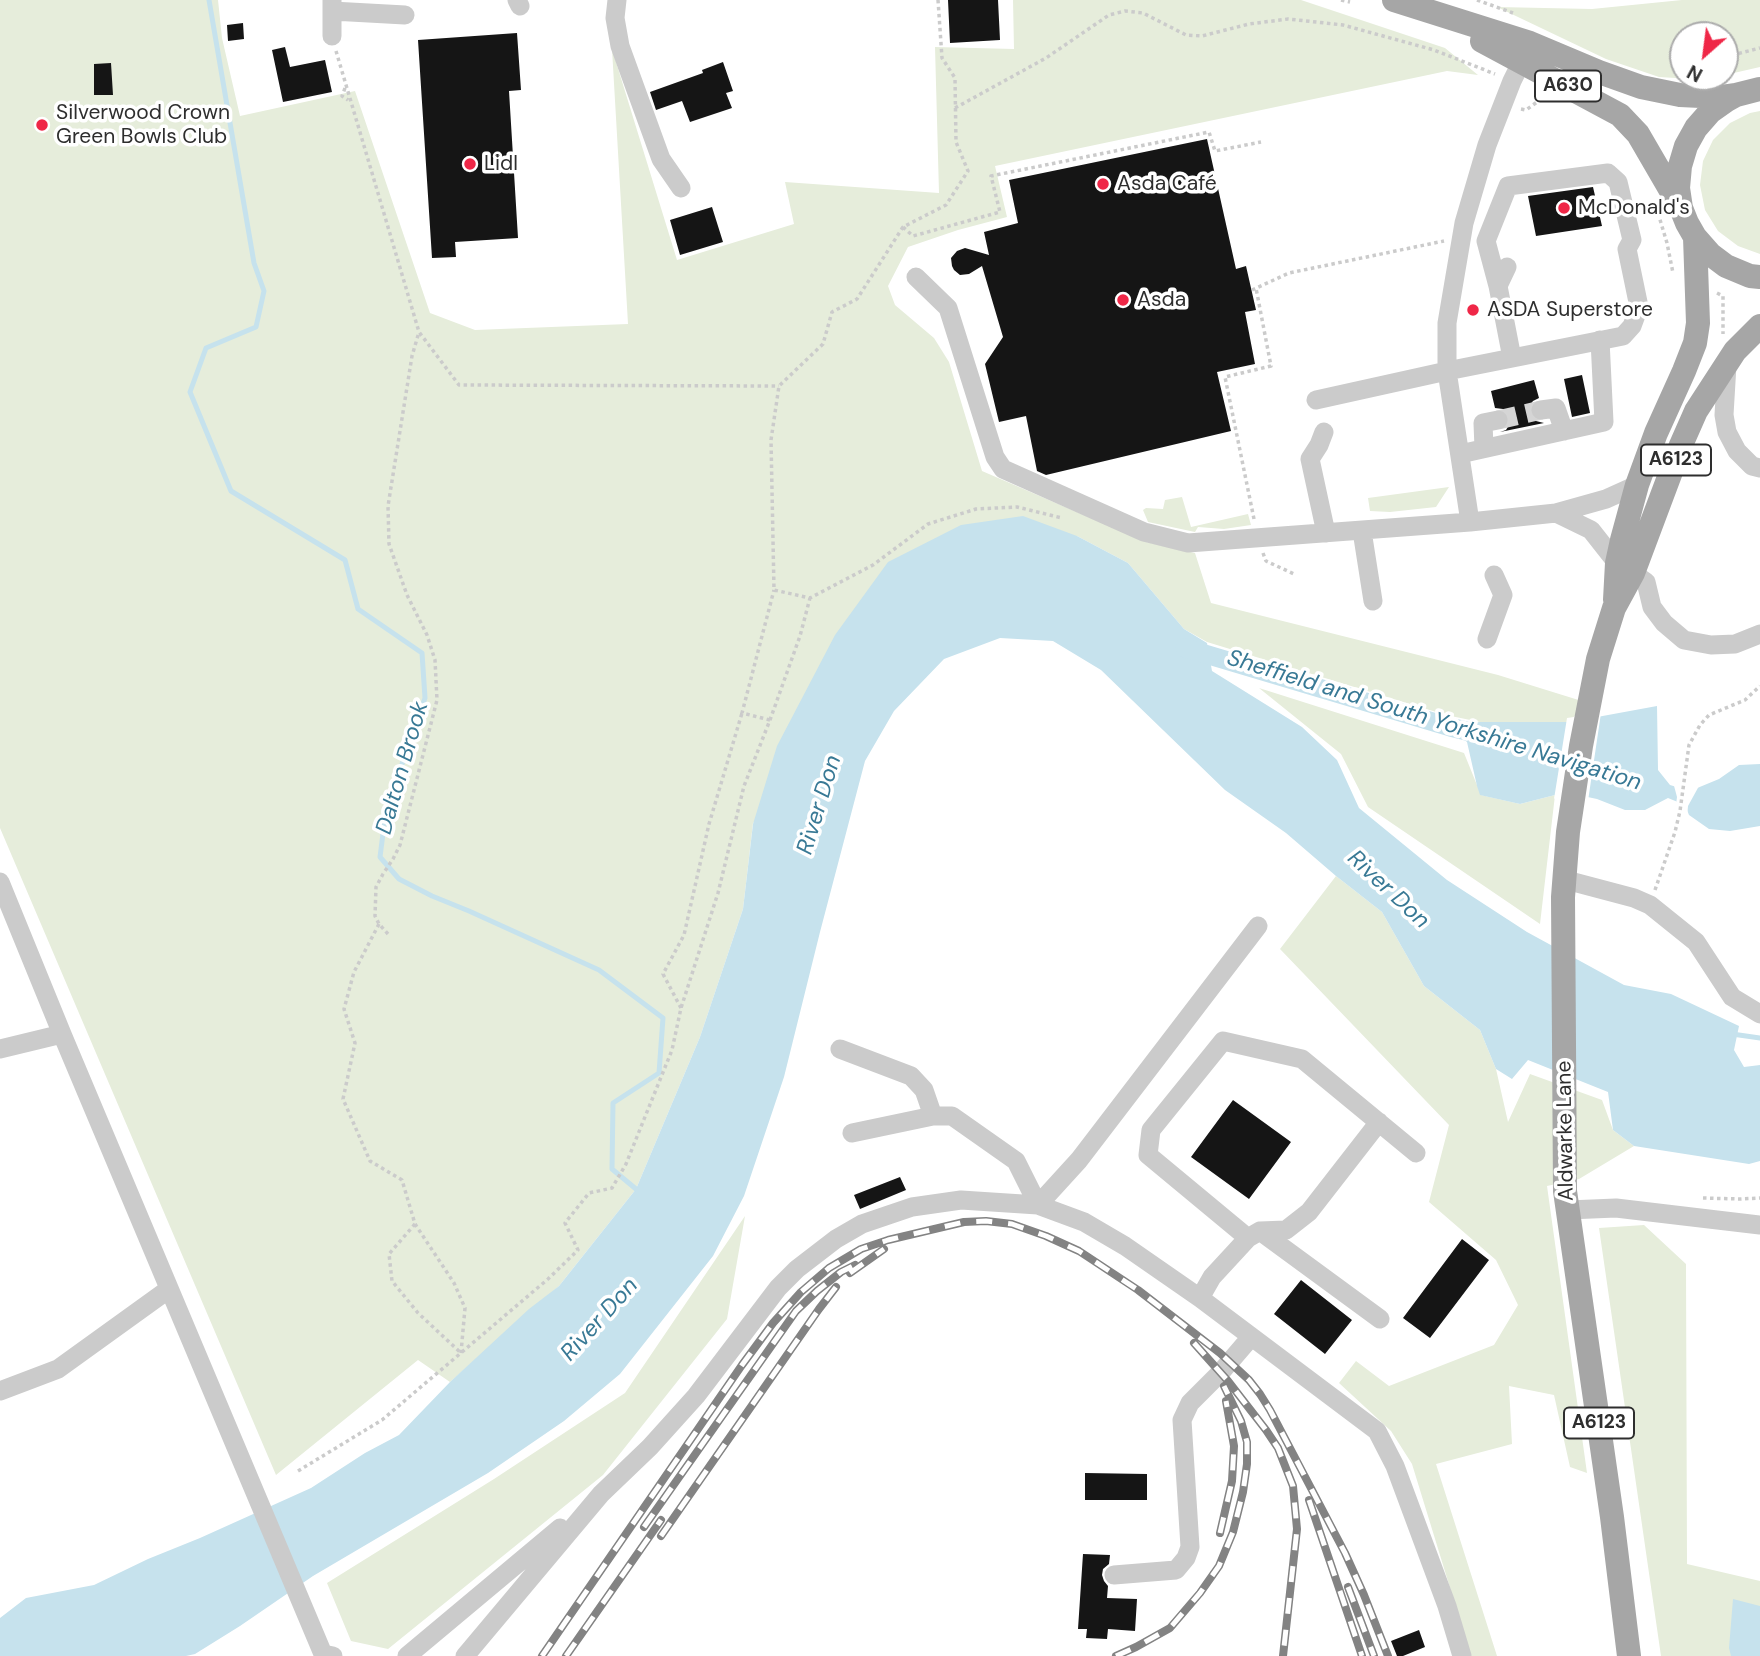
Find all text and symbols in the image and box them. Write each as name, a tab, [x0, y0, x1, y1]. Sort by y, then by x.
north arrow	[1669, 21, 1739, 91]
text: N	[1683, 59, 1707, 88]
road number: A630	[1535, 71, 1601, 102]
place label: Silverwood Crown Green Bowls Club	[56, 100, 230, 150]
marker: Silverwood Crown Green Bowls Club	[34, 117, 50, 133]
place label: Lidl	[484, 151, 518, 177]
marker: Lidl	[462, 156, 478, 172]
place label: Asda Café	[1117, 171, 1217, 197]
marker: Asda Café	[1095, 176, 1111, 192]
place label: McDonald's	[1578, 195, 1690, 221]
marker: McDonald's	[1556, 200, 1572, 216]
place label: Asda	[1137, 287, 1186, 313]
marker: Asda	[1115, 292, 1131, 308]
place label: ASDA Superstore	[1487, 297, 1653, 323]
marker: ASDA Superstore	[1465, 302, 1481, 318]
road number: A6123	[1641, 444, 1711, 475]
water label: Sheffield and South Yorkshire Navigation	[1224, 645, 1644, 797]
water label: Dalton Brook	[371, 698, 435, 838]
water label: River Don	[792, 752, 848, 858]
water label: River Don	[1341, 845, 1435, 935]
street label: Aldwarke Lane	[1552, 1061, 1580, 1201]
water label: River Don	[556, 1273, 644, 1367]
road number: A6123	[1564, 1408, 1634, 1438]

